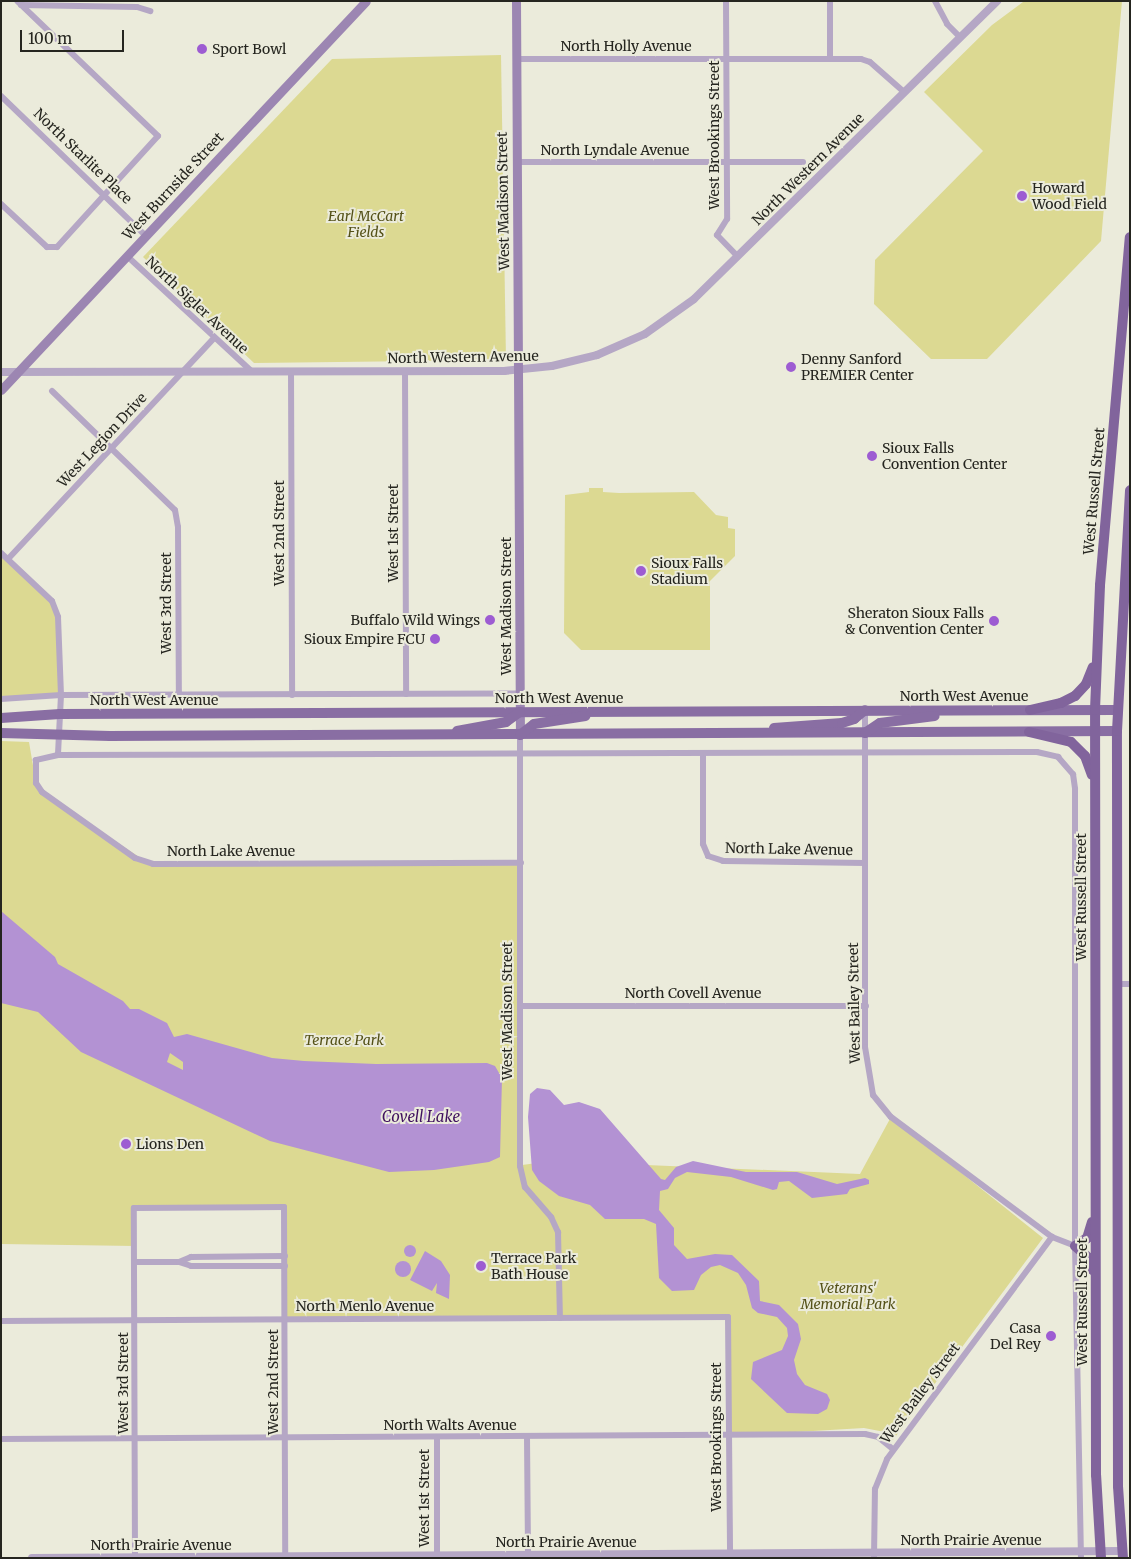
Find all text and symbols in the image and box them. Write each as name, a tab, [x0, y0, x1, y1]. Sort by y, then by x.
scale bar	[22, 20, 126, 52]
text: 100 m	[28, 29, 72, 48]
street label: North Holly Avenue	[560, 38, 692, 54]
place label: Sport Bowl	[212, 41, 286, 57]
marker: Sport Bowl	[196, 43, 208, 55]
street label: West Brookings Street	[706, 60, 722, 210]
street label: North Starlite Place	[30, 105, 136, 207]
street label: North Western Avenue	[749, 110, 867, 228]
street label: West Burnside Street	[119, 129, 227, 243]
street label: West Madison Street	[493, 132, 513, 270]
street label: North Lyndale Avenue	[541, 142, 689, 158]
place label: Howard Wood Field	[1032, 180, 1107, 212]
marker: Howard Wood Field	[1016, 190, 1028, 202]
park label: Earl McCart Fields	[328, 208, 404, 240]
street label: North Sigler Avenue	[142, 253, 252, 357]
street label: North Western Avenue	[387, 347, 539, 367]
place label: Denny Sanford PREMIER Center	[801, 351, 914, 384]
marker: Denny Sanford PREMIER Center	[785, 361, 797, 373]
street label: West Legion Drive	[54, 389, 150, 491]
street label: West Russell Street	[1080, 427, 1108, 555]
place label: Sioux Falls Convention Center	[882, 440, 1007, 472]
marker: Sioux Falls Convention Center	[866, 450, 878, 462]
street label: West 2nd Street	[271, 480, 287, 586]
street label: West 1st Street	[385, 484, 401, 582]
street label: West Madison Street	[498, 537, 514, 675]
street label: West 3rd Street	[158, 552, 174, 654]
place label: Sioux Falls Stadium	[651, 555, 723, 588]
marker: Sioux Falls Stadium	[635, 565, 647, 577]
place label: Sheraton Sioux Falls & Convention Center	[845, 605, 984, 638]
place label: Buffalo Wild Wings	[350, 612, 480, 628]
marker: Buffalo Wild Wings	[484, 614, 496, 626]
marker: Sheraton Sioux Falls & Convention Center	[988, 615, 1000, 627]
place label: Sioux Empire FCU	[304, 631, 425, 647]
marker: Sioux Empire FCU	[429, 633, 441, 645]
street label: North West Avenue	[900, 688, 1028, 704]
street label: North West Avenue	[495, 690, 623, 706]
street label: North West Avenue	[90, 692, 218, 708]
street label: West Russell Street	[1073, 833, 1089, 961]
street label: North Lake Avenue	[725, 839, 853, 859]
street label: North Lake Avenue	[167, 843, 295, 859]
street label: West Madison Street	[499, 942, 515, 1080]
street label: West Bailey Street	[845, 942, 863, 1064]
street label: North Covell Avenue	[625, 985, 761, 1001]
park label: Terrace Park	[304, 1032, 384, 1048]
water label: Covell Lake	[382, 1108, 460, 1126]
place label: Lions Den	[136, 1136, 204, 1152]
marker: Lions Den	[120, 1138, 132, 1150]
street label: West Russell Street	[1074, 1238, 1090, 1366]
place label: Terrace Park Bath House	[491, 1250, 576, 1282]
marker: Terrace Park Bath House	[475, 1260, 487, 1272]
park label: Veterans' Memorial Park	[801, 1280, 895, 1312]
street label: North Menlo Avenue	[296, 1298, 434, 1314]
place label: Casa Del Rey	[990, 1320, 1041, 1352]
street label: West 2nd Street	[265, 1329, 281, 1435]
marker: Casa Del Rey	[1045, 1330, 1057, 1342]
street label: West 3rd Street	[115, 1332, 131, 1434]
street label: West Bailey Street	[877, 1339, 963, 1447]
street label: West Brookings Street	[708, 1362, 724, 1512]
street label: North Walts Avenue	[383, 1417, 517, 1433]
street label: West 1st Street	[416, 1449, 432, 1547]
street label: North Prairie Avenue	[901, 1532, 1041, 1548]
street label: North Prairie Avenue	[496, 1534, 636, 1550]
street label: North Prairie Avenue	[91, 1537, 231, 1553]

